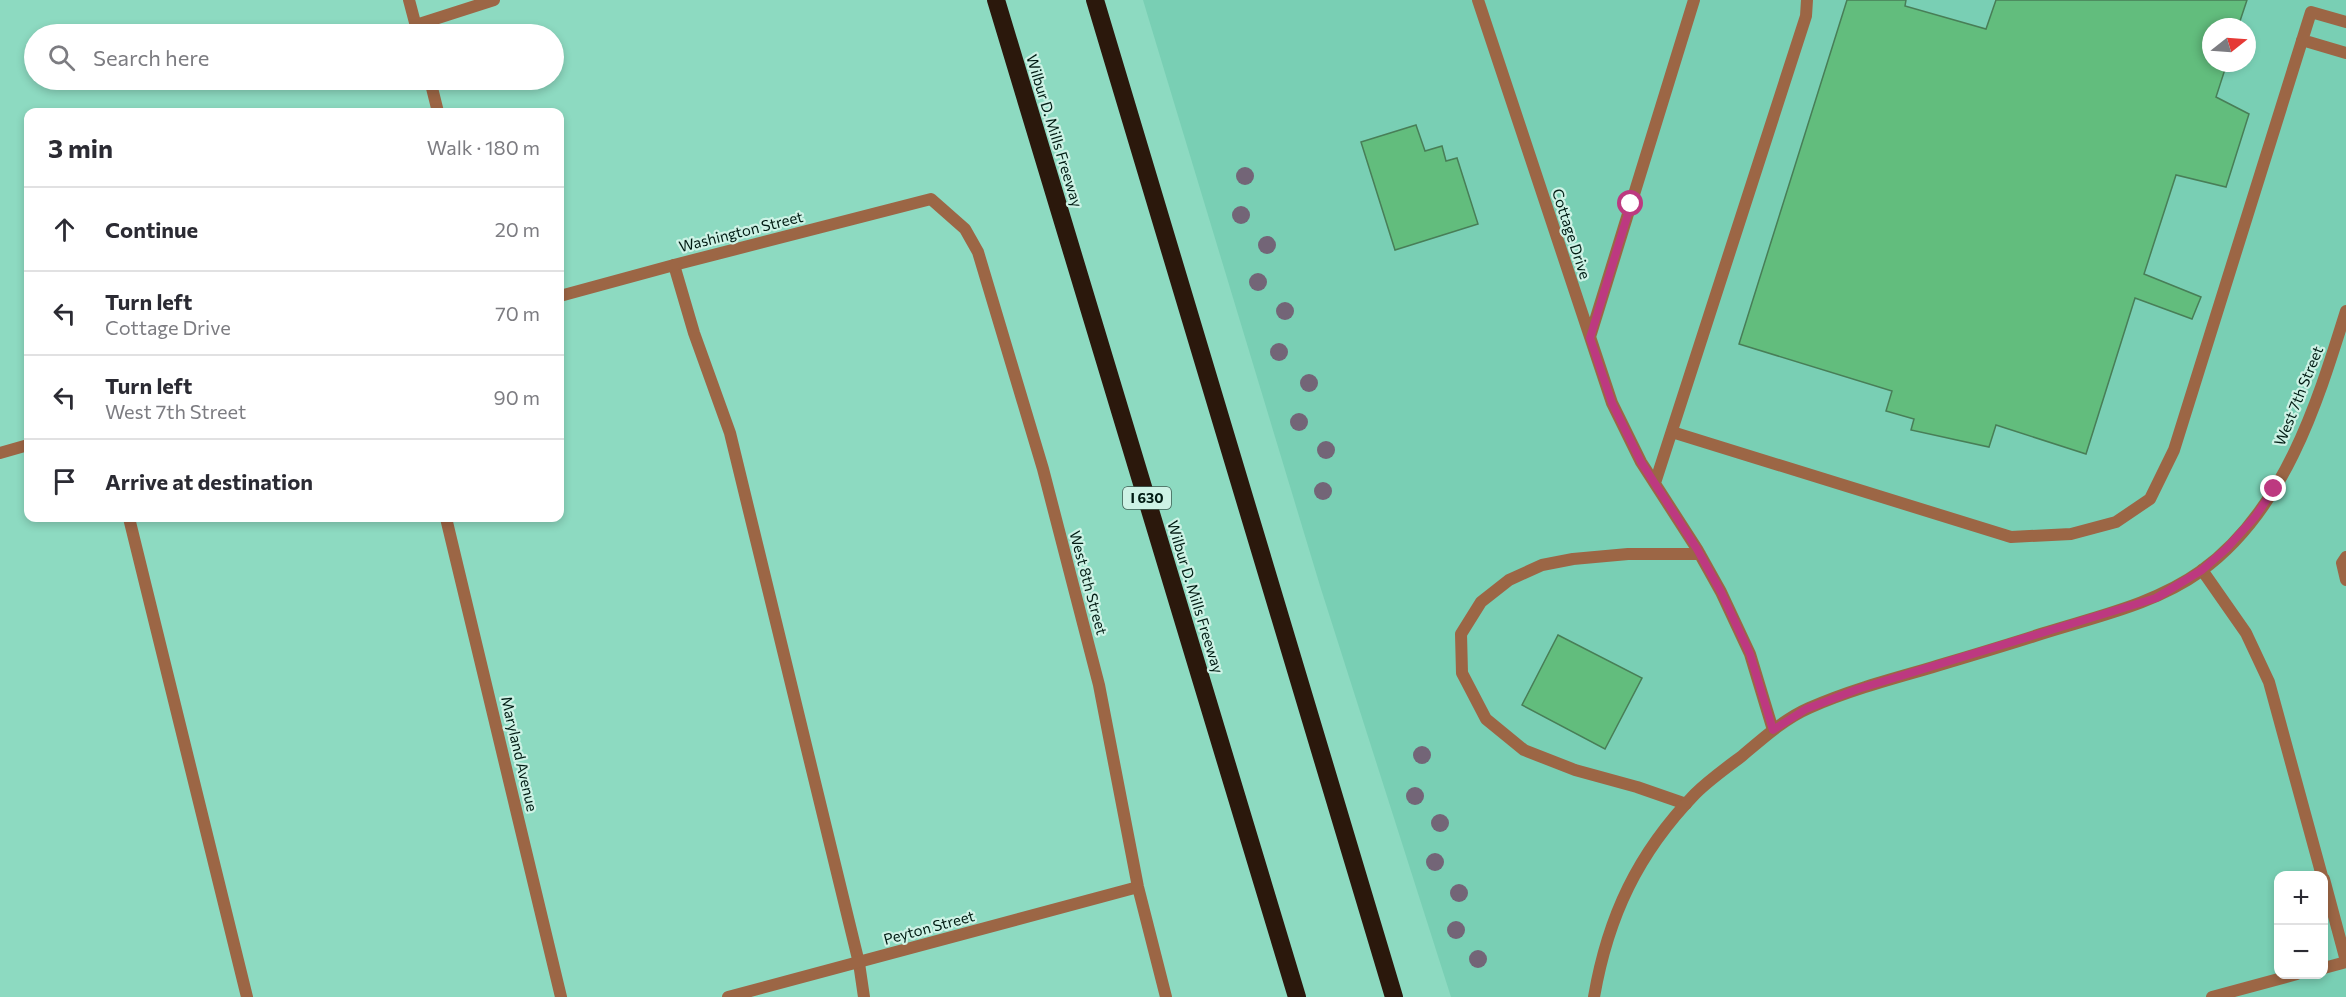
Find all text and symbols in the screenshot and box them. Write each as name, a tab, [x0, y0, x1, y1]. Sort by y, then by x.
north arrow	[2202, 18, 2256, 72]
search box	[24, 24, 564, 90]
icon: search	[45, 41, 78, 74]
text: Search here	[93, 44, 209, 71]
street label: Wilbur D. Mills Freeway	[1023, 52, 1087, 209]
text: 3 min	[48, 132, 113, 163]
text: Walk · 180 m	[427, 135, 540, 159]
street label: Cottage Drive	[1549, 186, 1595, 281]
route start	[1617, 190, 1643, 216]
street label: Washington Street	[677, 207, 805, 255]
icon: ahead	[48, 213, 81, 246]
text: Continue	[105, 216, 198, 243]
text: 20 m	[495, 217, 540, 241]
text: Turn left	[105, 288, 192, 315]
icon: left	[48, 297, 81, 330]
text: 70 m	[495, 301, 540, 325]
text: Cottage Drive	[105, 315, 231, 339]
street label: West 7th Street	[2270, 343, 2326, 448]
text: Turn left	[105, 372, 192, 399]
icon: left	[48, 381, 81, 414]
text: 90 m	[494, 385, 540, 409]
text: West 7th Street	[105, 399, 246, 423]
icon: arrive	[48, 465, 81, 498]
text: Arrive at destination	[105, 468, 313, 495]
route end	[2260, 475, 2286, 501]
road number: I 630	[1123, 487, 1171, 509]
street label: Wilbur D. Mills Freeway	[1164, 518, 1228, 675]
street label: West 8th Street	[1066, 529, 1112, 637]
street label: Maryland Avenue	[498, 694, 542, 813]
map controls	[2274, 871, 2328, 979]
button: +	[2274, 871, 2328, 925]
street label: Peyton Street	[881, 906, 976, 948]
button: −	[2274, 925, 2328, 979]

